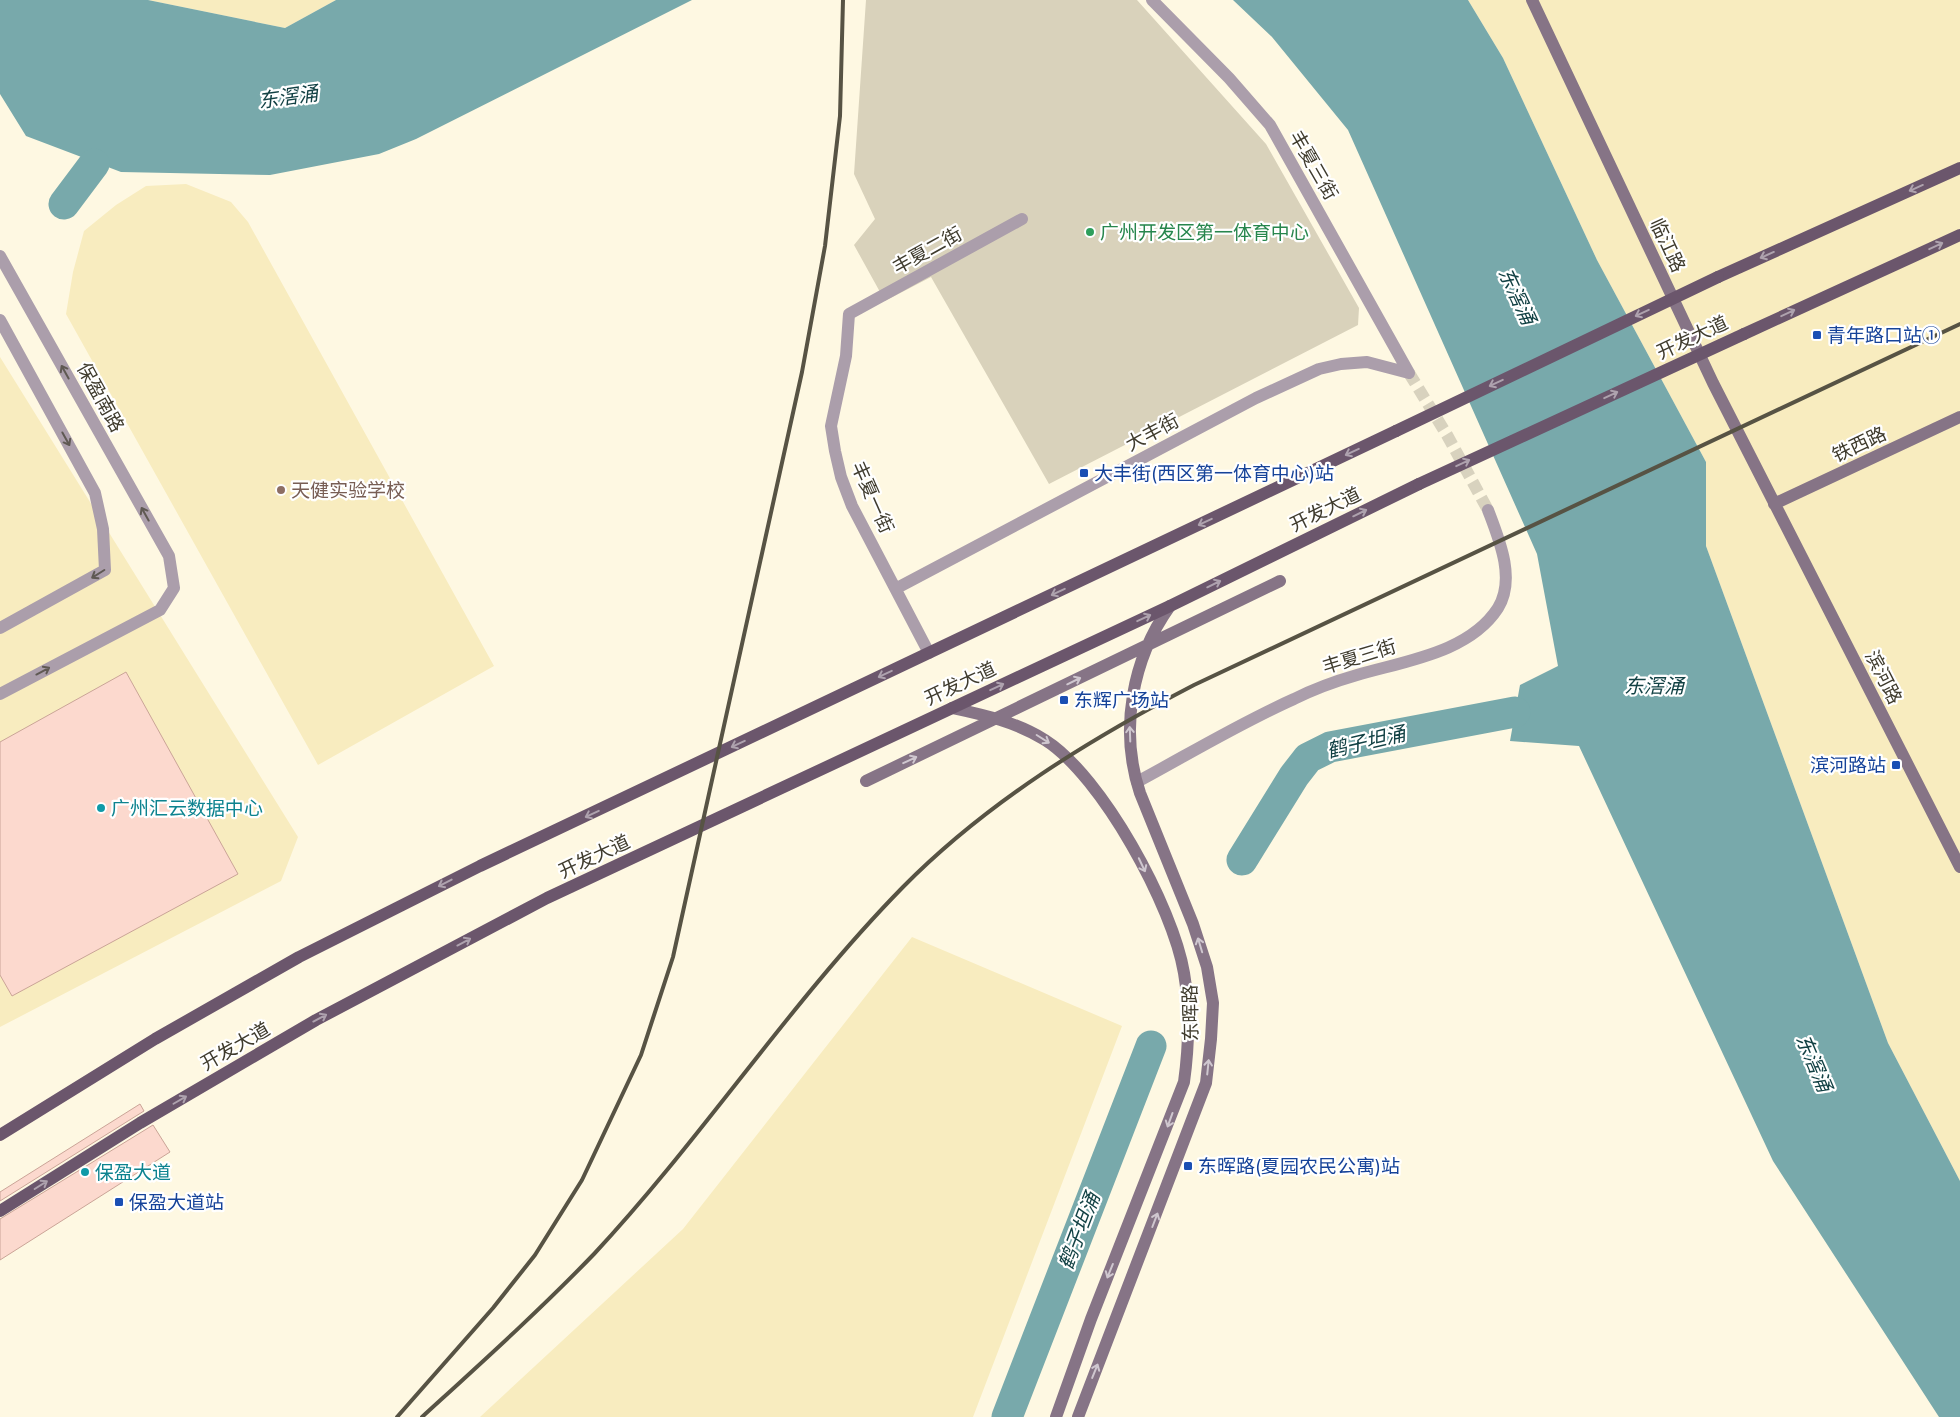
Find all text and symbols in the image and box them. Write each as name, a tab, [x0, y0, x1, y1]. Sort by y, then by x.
water label: 东滘涌	[256, 80, 321, 113]
street label: 丰夏三街	[1285, 126, 1343, 204]
one-way arrow	[1909, 184, 1924, 193]
street label: 临江路	[1645, 214, 1691, 276]
place label: 广州开发区第一体育中心	[1100, 220, 1309, 244]
street label: 丰夏二街	[888, 221, 966, 279]
marker: 广州开发区第一体育中心	[1084, 226, 1096, 238]
one-way arrow	[1928, 240, 1943, 250]
one-way arrow	[1760, 250, 1775, 260]
water label: 东滘涌	[1493, 263, 1542, 330]
one-way arrow	[1780, 308, 1795, 318]
one-way arrow	[1635, 309, 1650, 319]
street label: 开发大道	[1652, 310, 1732, 364]
place label: 青年路口站①	[1827, 323, 1941, 347]
marker: 青年路口站①	[1811, 329, 1823, 341]
street label: 保盈南路	[72, 358, 130, 436]
one-way arrow	[60, 365, 70, 380]
one-way arrow	[1489, 379, 1504, 389]
one-way arrow	[1603, 390, 1618, 400]
street label: 大丰街	[1121, 408, 1183, 456]
street label: 铁西路	[1828, 421, 1890, 467]
one-way arrow	[61, 432, 71, 447]
one-way arrow	[1345, 448, 1360, 457]
street label: 丰夏一街	[847, 457, 899, 537]
one-way arrow	[1456, 458, 1471, 468]
place label: 大丰街(西区第一体育中心)站	[1094, 461, 1334, 485]
marker: 大丰街(西区第一体育中心)站	[1078, 467, 1090, 479]
place label: 天健实验学校	[291, 478, 405, 502]
street label: 开发大道	[1286, 482, 1364, 536]
marker: 天健实验学校	[275, 484, 287, 496]
one-way arrow	[140, 506, 150, 521]
one-way arrow	[1352, 508, 1367, 517]
one-way arrow	[1198, 518, 1213, 527]
one-way arrow	[91, 568, 105, 579]
one-way arrow	[1206, 579, 1221, 589]
one-way arrow	[1051, 587, 1066, 597]
one-way arrow	[1136, 613, 1151, 622]
street label: 丰夏三街	[1319, 633, 1399, 679]
street label: 滨河路	[1860, 646, 1908, 708]
street label: 开发大道	[920, 656, 1000, 710]
one-way arrow	[35, 666, 50, 675]
one-way arrow	[878, 670, 893, 679]
water label: 东滘涌	[1624, 673, 1686, 698]
one-way arrow	[1066, 676, 1081, 685]
one-way arrow	[989, 682, 1004, 692]
place label: 东辉广场站	[1074, 688, 1169, 712]
marker: 东辉广场站	[1058, 694, 1070, 706]
water label: 鹤子坦涌	[1324, 720, 1410, 763]
one-way arrow	[1125, 727, 1134, 743]
one-way arrow	[1035, 734, 1049, 744]
one-way arrow	[731, 740, 746, 749]
place label: 滨河路站	[1810, 753, 1886, 777]
one-way arrow	[902, 755, 917, 764]
marker: 滨河路站	[1890, 759, 1902, 771]
place label: 广州汇云数据中心	[111, 796, 263, 820]
marker: 广州汇云数据中心	[95, 802, 107, 814]
one-way arrow	[585, 810, 600, 819]
street label: 开发大道	[554, 829, 634, 883]
one-way arrow	[1138, 857, 1148, 872]
one-way arrow	[438, 879, 453, 888]
one-way arrow	[456, 937, 471, 946]
one-way arrow	[1195, 938, 1204, 954]
street label: 东晖路	[1178, 984, 1202, 1042]
one-way arrow	[313, 1013, 327, 1023]
street label: 开发大道	[196, 1017, 274, 1075]
water label: 东滘涌	[1791, 1030, 1838, 1097]
one-way arrow	[1203, 1059, 1213, 1075]
one-way arrow	[172, 1095, 187, 1105]
one-way arrow	[1164, 1112, 1173, 1127]
place label: 东晖路(夏园农民公寓)站	[1198, 1154, 1400, 1178]
place label: 保盈大道	[95, 1160, 171, 1184]
marker: 东晖路(夏园农民公寓)站	[1182, 1160, 1194, 1172]
marker: 保盈大道	[79, 1166, 91, 1178]
one-way arrow	[34, 1180, 48, 1190]
water label: 鹤子坦涌	[1053, 1187, 1105, 1273]
place label: 保盈大道站	[129, 1190, 224, 1214]
marker: 保盈大道站	[113, 1196, 125, 1208]
one-way arrow	[1150, 1213, 1160, 1228]
one-way arrow	[1105, 1263, 1114, 1278]
one-way arrow	[1091, 1364, 1100, 1379]

